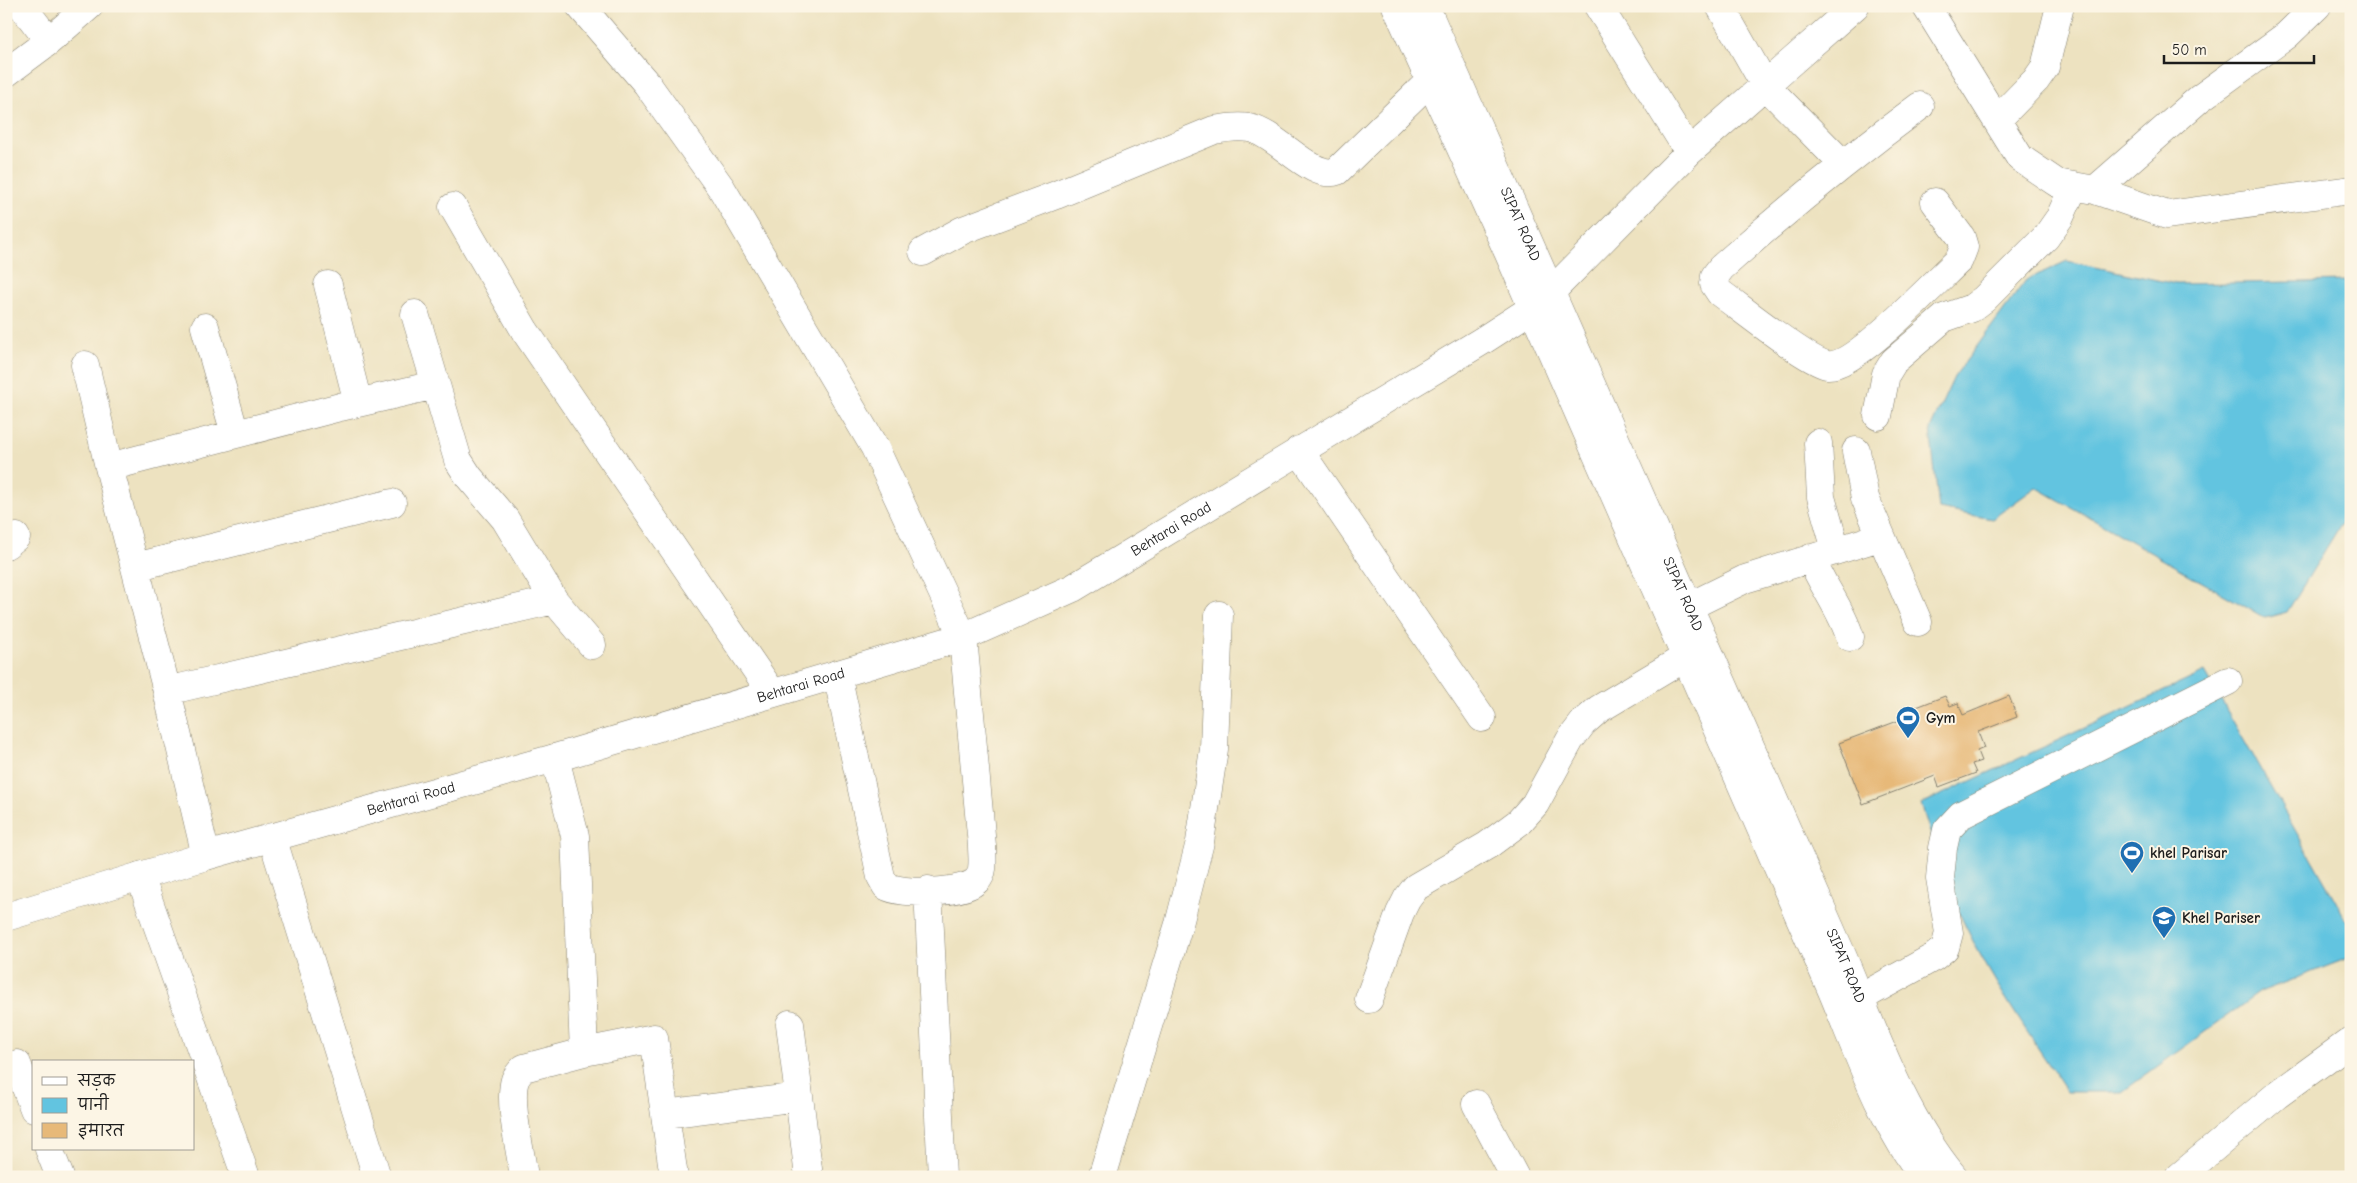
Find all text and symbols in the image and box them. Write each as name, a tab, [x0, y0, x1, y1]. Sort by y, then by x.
scale bar	[2164, 32, 2314, 64]
text: 50 m	[2172, 41, 2207, 59]
street label: SIPAT ROAD	[1497, 184, 1545, 264]
street label: Behtarai Road	[1127, 498, 1214, 560]
street label: SIPAT ROAD	[1659, 554, 1707, 634]
street label: Behtarai Road	[755, 664, 847, 707]
sports icon: Gym	[1895, 705, 1921, 739]
place label: Gym	[1926, 709, 1955, 727]
street label: Behtarai Road	[365, 778, 457, 819]
sports icon: khel Parisar	[2119, 840, 2145, 874]
place label: khel Parisar	[2150, 844, 2227, 862]
school or university icon: Khel Pariser	[2151, 905, 2177, 939]
place label: Khel Pariser	[2182, 909, 2260, 927]
street label: SIPAT ROAD	[1822, 926, 1870, 1005]
legend	[32, 1060, 195, 1150]
text: सड़क	[77, 1072, 116, 1091]
text: पानी	[77, 1093, 110, 1114]
text: इमारत	[78, 1122, 125, 1140]

